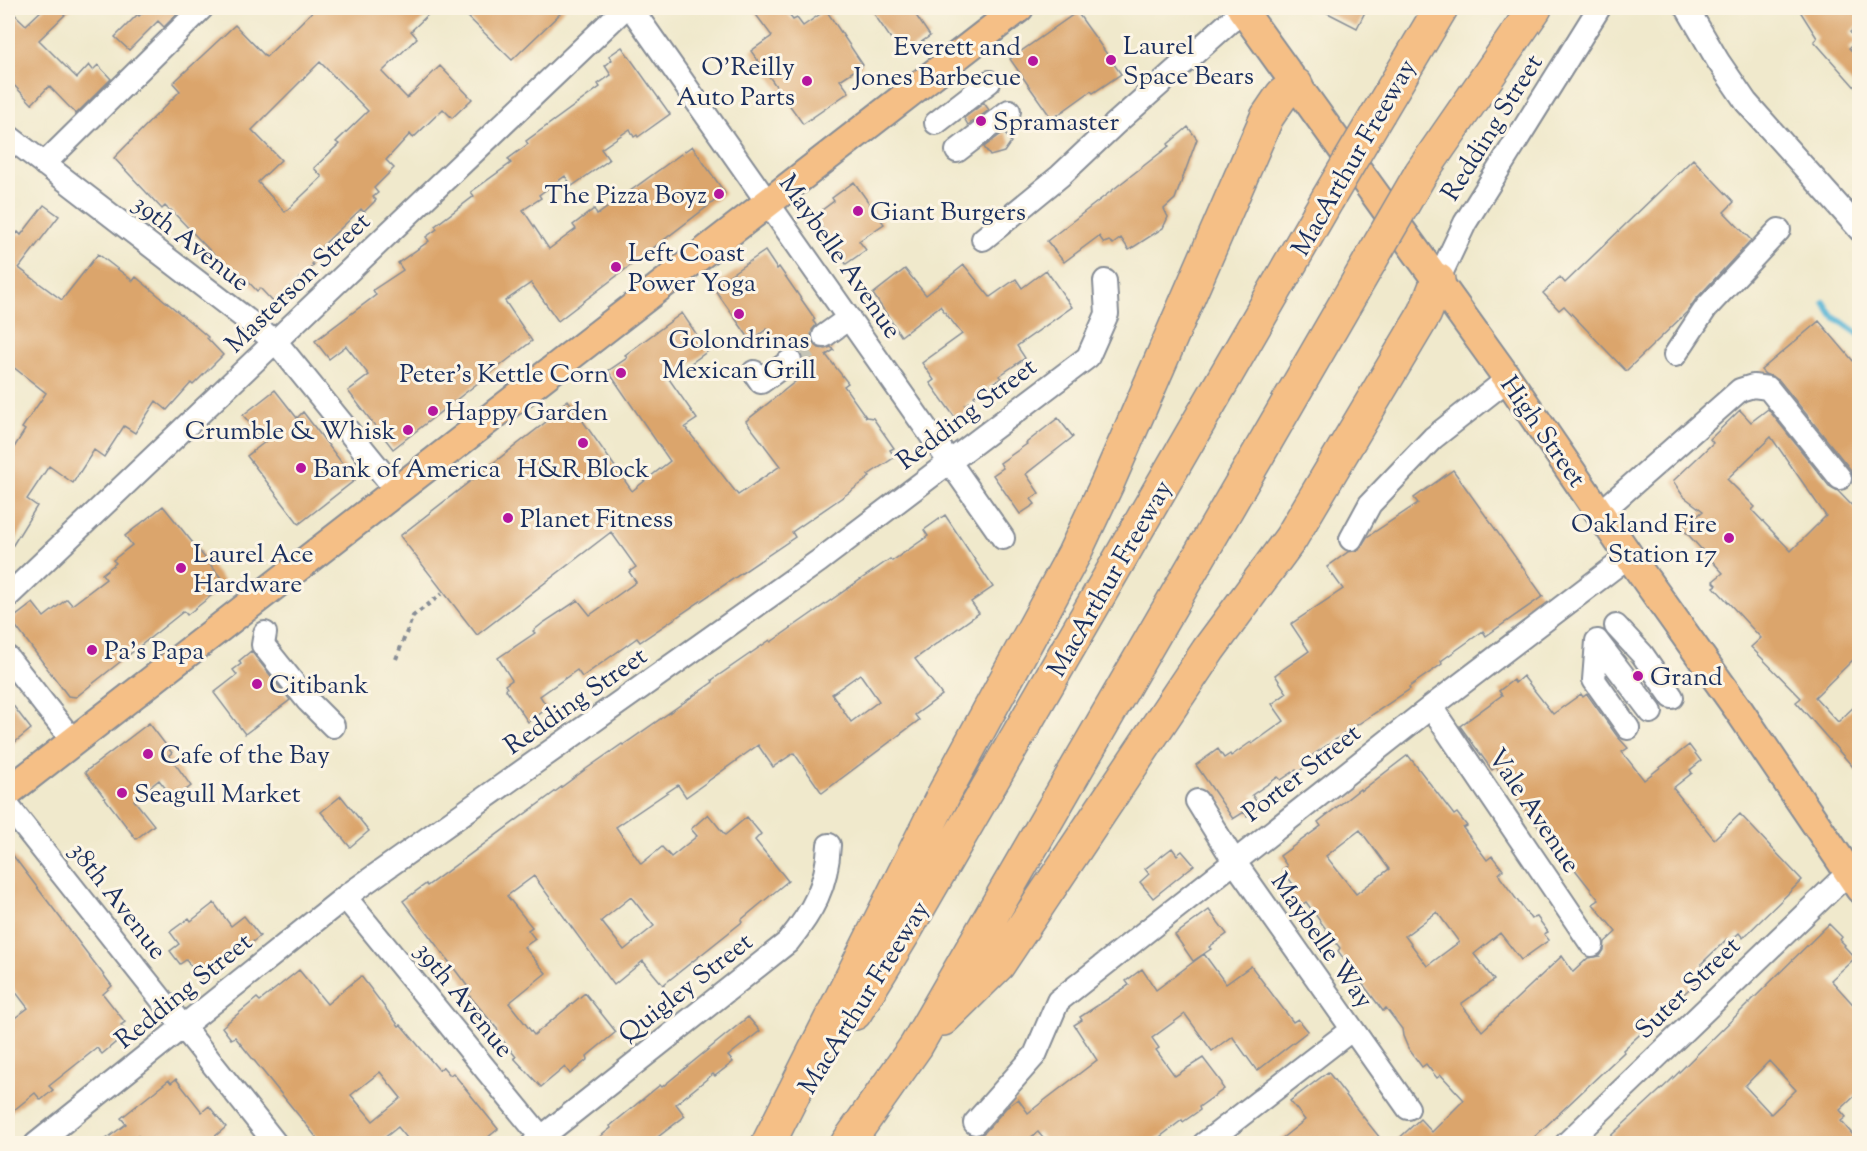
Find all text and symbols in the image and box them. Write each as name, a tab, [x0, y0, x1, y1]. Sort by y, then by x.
place label: Laurel Space Bears	[1123, 29, 1254, 96]
place label: Everett and Jones Barbecue	[852, 30, 1021, 97]
street label: Redding Street	[1433, 48, 1553, 209]
place label: O'Reilly Auto Parts	[676, 50, 795, 117]
marker: Laurel Space Bears	[1104, 53, 1118, 67]
street label: MacArthur Freeway	[1284, 53, 1427, 264]
marker: Everett and Jones Barbecue	[1026, 54, 1040, 68]
marker: O'Reilly Auto Parts	[800, 74, 814, 88]
place label: Spramaster	[993, 105, 1119, 142]
marker: Spramaster	[974, 114, 988, 128]
street label: Maybelle Avenue	[768, 168, 910, 347]
place label: The Pizza Boyz	[545, 178, 707, 215]
street label: 39th Avenue	[124, 186, 257, 301]
marker: The Pizza Boyz	[712, 187, 726, 201]
place label: Giant Burgers	[870, 195, 1026, 232]
marker: Giant Burgers	[851, 204, 865, 218]
street label: Masterson Street	[218, 205, 380, 363]
place label: Left Coast Power Yoga	[628, 236, 756, 303]
marker: Left Coast Power Yoga	[609, 260, 623, 274]
marker: Golondrinas Mexican Grill	[732, 307, 746, 321]
place label: Golondrinas Mexican Grill	[662, 323, 816, 390]
street label: Redding Street	[890, 350, 1045, 480]
place label: Peter's Kettle Corn	[399, 357, 609, 394]
marker: Peter's Kettle Corn	[614, 366, 628, 380]
street label: High Street	[1490, 369, 1594, 496]
place label: Happy Garden	[445, 395, 608, 432]
marker: Happy Garden	[426, 404, 440, 418]
place label: Crumble & Whisk	[185, 414, 396, 451]
marker: Crumble & Whisk	[401, 423, 415, 437]
marker: H&R Block	[576, 436, 590, 450]
place label: Bank of America	[313, 452, 500, 489]
place label: H&R Block	[517, 452, 649, 489]
marker: Bank of America	[294, 461, 308, 475]
street label: MacArthur Freeway	[1040, 474, 1183, 685]
place label: Planet Fitness	[520, 502, 673, 539]
place label: Oakland Fire Station 17	[1571, 507, 1717, 574]
marker: Planet Fitness	[501, 511, 515, 525]
marker: Oakland Fire Station 17	[1722, 531, 1736, 545]
place label: Laurel Ace Hardware	[193, 537, 314, 604]
marker: Laurel Ace Hardware	[174, 561, 188, 575]
place label: Pa’s Papa	[104, 634, 204, 671]
street label: Redding Street	[497, 639, 656, 765]
marker: Pa’s Papa	[85, 643, 99, 657]
place label: Grand	[1650, 660, 1723, 697]
place label: Citibank	[269, 668, 369, 705]
marker: Grand	[1631, 669, 1645, 683]
marker: Citibank	[250, 677, 264, 691]
street label: Porter Street	[1236, 716, 1370, 832]
place label: Cafe of the Bay	[160, 738, 330, 775]
street label: Vale Avenue	[1478, 742, 1588, 881]
marker: Cafe of the Bay	[141, 747, 155, 761]
place label: Seagull Market	[134, 777, 301, 814]
marker: Seagull Market	[115, 786, 129, 800]
street label: 38th Avenue	[59, 835, 175, 968]
street label: Maybelle Way	[1260, 866, 1382, 1017]
street label: MacArthur Freeway	[791, 894, 940, 1102]
street label: Redding Street	[108, 925, 261, 1059]
street label: Quigley Street	[612, 925, 761, 1053]
street label: Suter Street	[1628, 929, 1750, 1049]
street label: 39th Avenue	[405, 935, 521, 1066]

